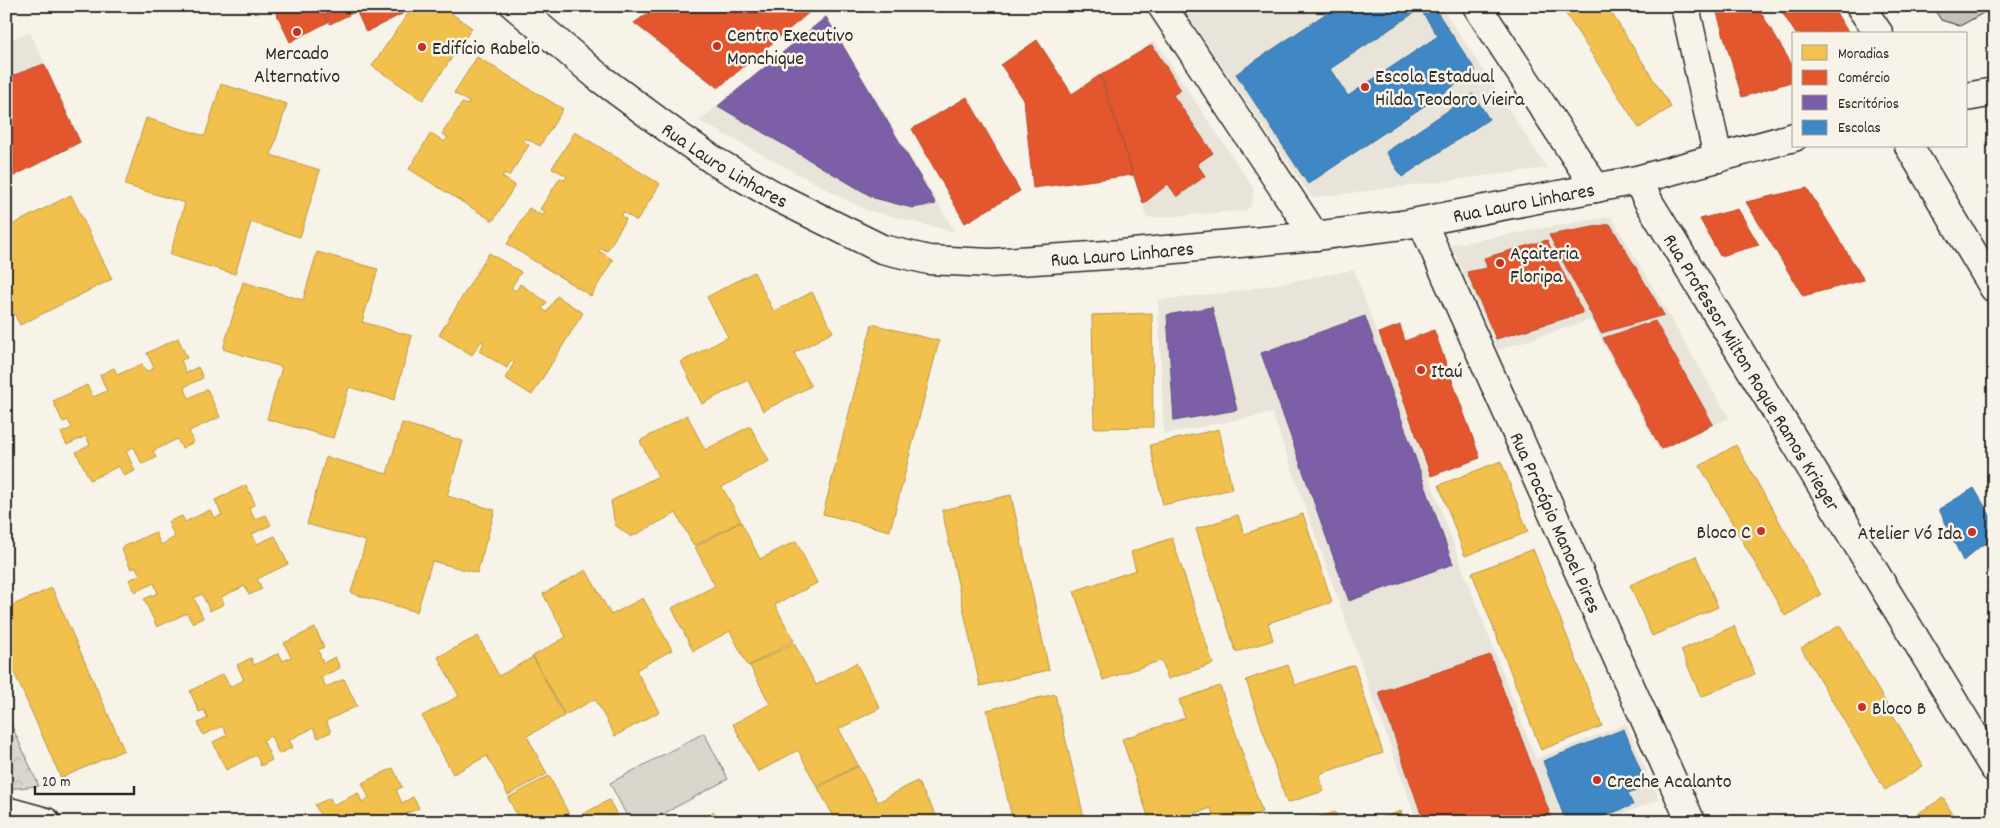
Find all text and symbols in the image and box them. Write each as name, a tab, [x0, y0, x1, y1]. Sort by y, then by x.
place label: Centro Executivo Monchique	[727, 23, 854, 74]
marker: Mercado Alternativo	[291, 26, 303, 38]
legend	[1792, 32, 1968, 148]
place label: Edifício Rabelo	[432, 36, 540, 64]
marker: Centro Executivo Monchique	[711, 40, 723, 52]
place label: Mercado Alternativo	[254, 41, 340, 92]
marker: Edifício Rabelo	[416, 41, 428, 53]
text: Moradias	[1838, 44, 1889, 66]
place label: Escola Estadual Hilda Teodoro Vieira	[1375, 64, 1525, 115]
text: Comércio	[1838, 68, 1890, 90]
marker: Escola Estadual Hilda Teodoro Vieira	[1359, 81, 1371, 93]
text: Escritórios	[1838, 94, 1899, 116]
street label: Rua Lauro Linhares	[655, 117, 792, 217]
text: Escolas	[1838, 118, 1881, 140]
street label: Rua Lauro Linhares	[1451, 177, 1597, 232]
street label: Rua Professor Milton Roque Ramos Krieger	[1655, 229, 1846, 518]
street label: Rua Lauro Linhares	[1050, 236, 1195, 276]
place label: Açaiteria Floripa	[1510, 241, 1579, 292]
marker: Açaiteria Floripa	[1494, 257, 1506, 269]
place label: Itaú	[1431, 359, 1463, 387]
marker: Itaú	[1415, 364, 1427, 376]
street label: Rua Procópio Manoel Pires	[1501, 428, 1607, 619]
place label: Bloco C	[1696, 520, 1751, 548]
place label: Atelier Vó Ida	[1858, 521, 1963, 549]
marker: Bloco C	[1755, 525, 1767, 537]
marker: Atelier Vó Ida	[1966, 526, 1978, 538]
place label: Bloco B	[1872, 696, 1926, 724]
marker: Bloco B	[1856, 701, 1868, 713]
scale bar	[35, 763, 134, 795]
place label: Creche Acalanto	[1607, 769, 1732, 797]
text: 20 m	[42, 772, 70, 794]
marker: Creche Acalanto	[1591, 774, 1603, 786]

